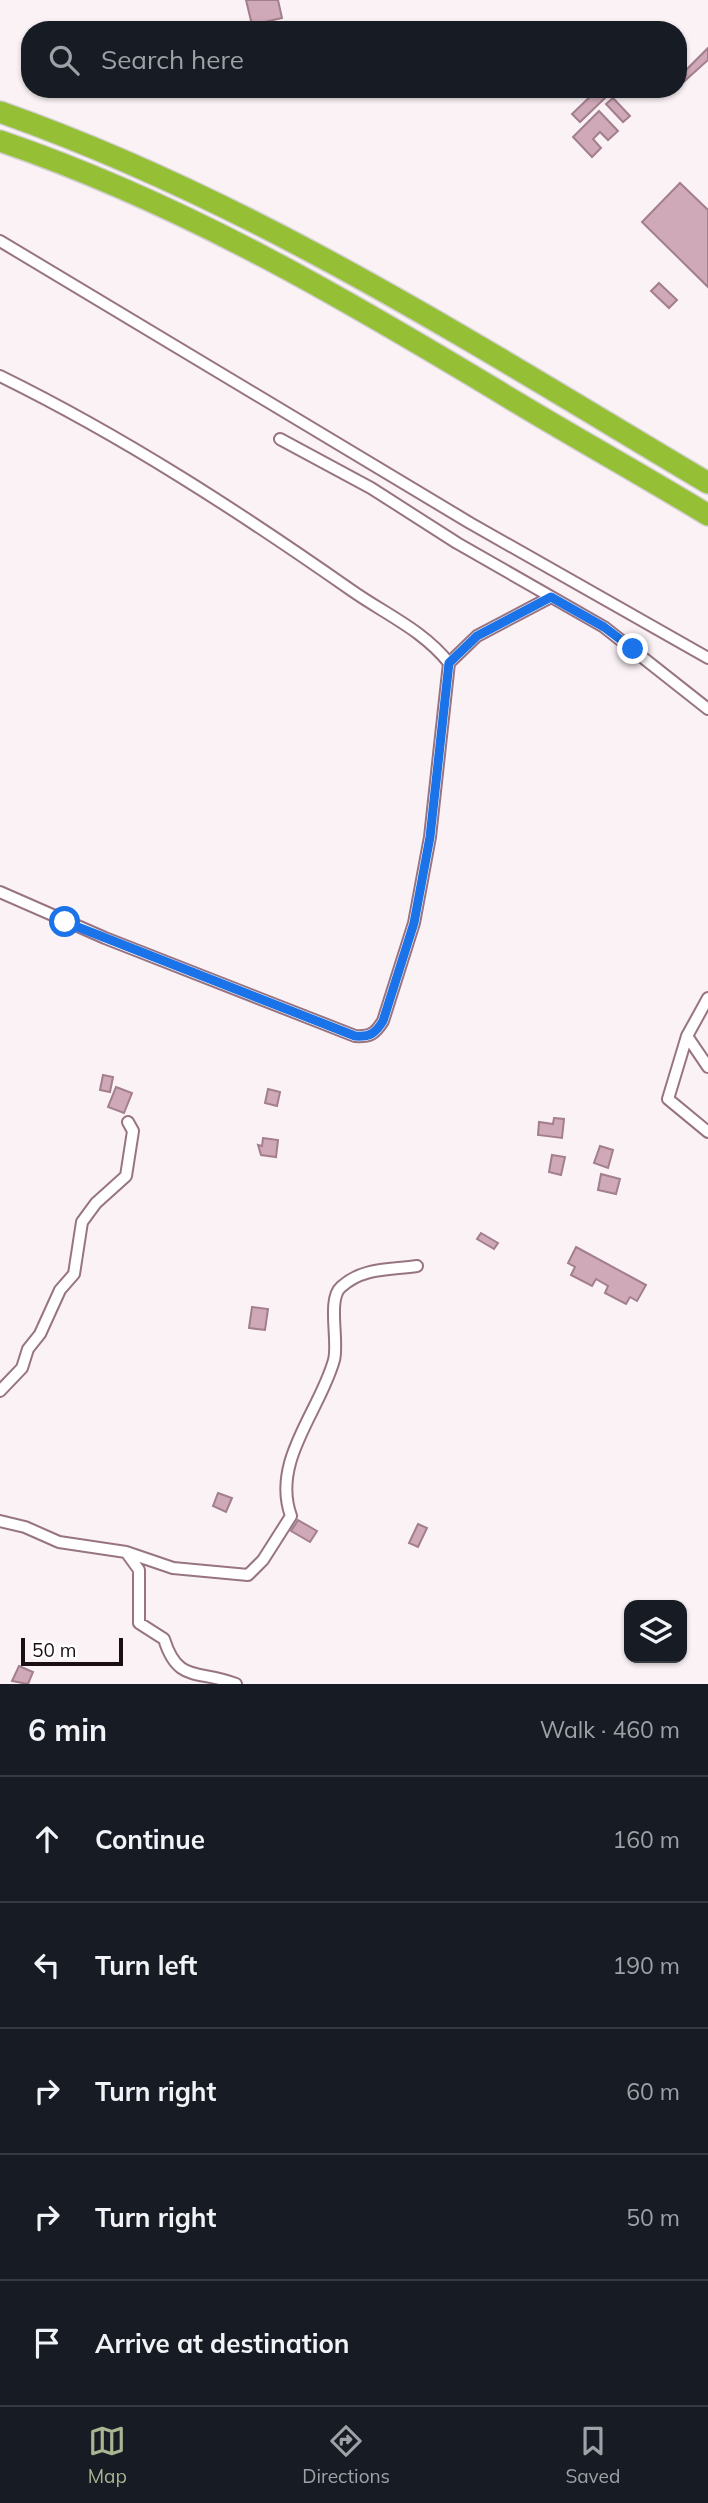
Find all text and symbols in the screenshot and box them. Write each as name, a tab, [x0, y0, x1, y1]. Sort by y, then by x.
search box	[21, 21, 687, 98]
icon: search	[45, 41, 83, 79]
text: Search here	[101, 43, 244, 76]
route end	[617, 633, 648, 664]
route start	[49, 906, 80, 937]
map controls	[624, 1600, 687, 1663]
button: layers	[624, 1600, 687, 1663]
scale bar	[21, 1635, 122, 1667]
text: 50 m	[32, 1638, 76, 1662]
text: 6 min	[28, 1711, 107, 1749]
text: Walk · 460 m	[540, 1715, 680, 1744]
icon: ahead	[28, 1820, 66, 1858]
text: Continue	[95, 1823, 205, 1856]
text: 160 m	[612, 1825, 680, 1854]
icon: left	[28, 1946, 66, 1984]
text: Turn left	[95, 1949, 197, 1982]
text: 190 m	[612, 1951, 680, 1980]
icon: right	[28, 2072, 66, 2110]
text: Turn right	[95, 2075, 216, 2108]
text: 60 m	[626, 2077, 680, 2106]
icon: right	[28, 2198, 66, 2236]
text: Turn right	[95, 2201, 216, 2234]
text: 50 m	[626, 2203, 680, 2232]
icon: arrive	[28, 2324, 66, 2362]
text: Arrive at destination	[95, 2327, 350, 2360]
tab: Map	[88, 2422, 127, 2488]
tab: Directions	[302, 2422, 390, 2488]
tab: Saved	[565, 2422, 620, 2488]

